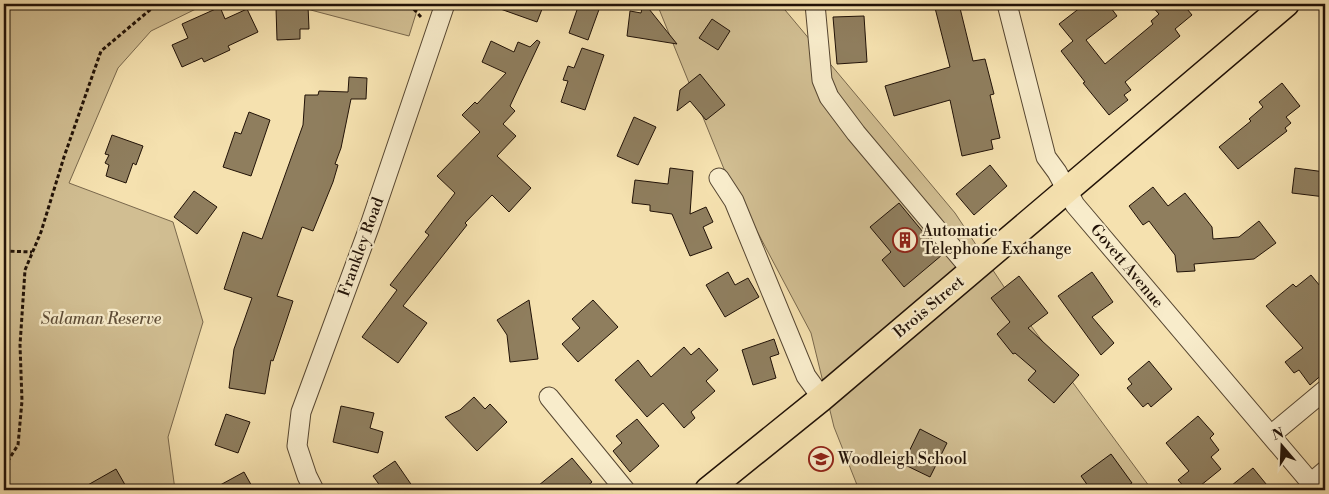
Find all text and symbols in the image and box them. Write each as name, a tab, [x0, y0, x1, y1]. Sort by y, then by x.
street label: Frankley Road	[334, 195, 388, 299]
street label: Govett Avenue	[1086, 220, 1168, 312]
place label: Automatic Telephone Exchange	[921, 221, 1071, 259]
building icon: Automatic Telephone Exchange	[892, 227, 918, 253]
street label: Brois Street	[889, 271, 969, 343]
park label: Salaman Reserve	[41, 309, 162, 329]
north arrow	[1256, 422, 1306, 472]
text: N	[1270, 424, 1286, 445]
school or university icon: Woodleigh School	[808, 446, 834, 472]
place label: Woodleigh School	[837, 449, 967, 469]

